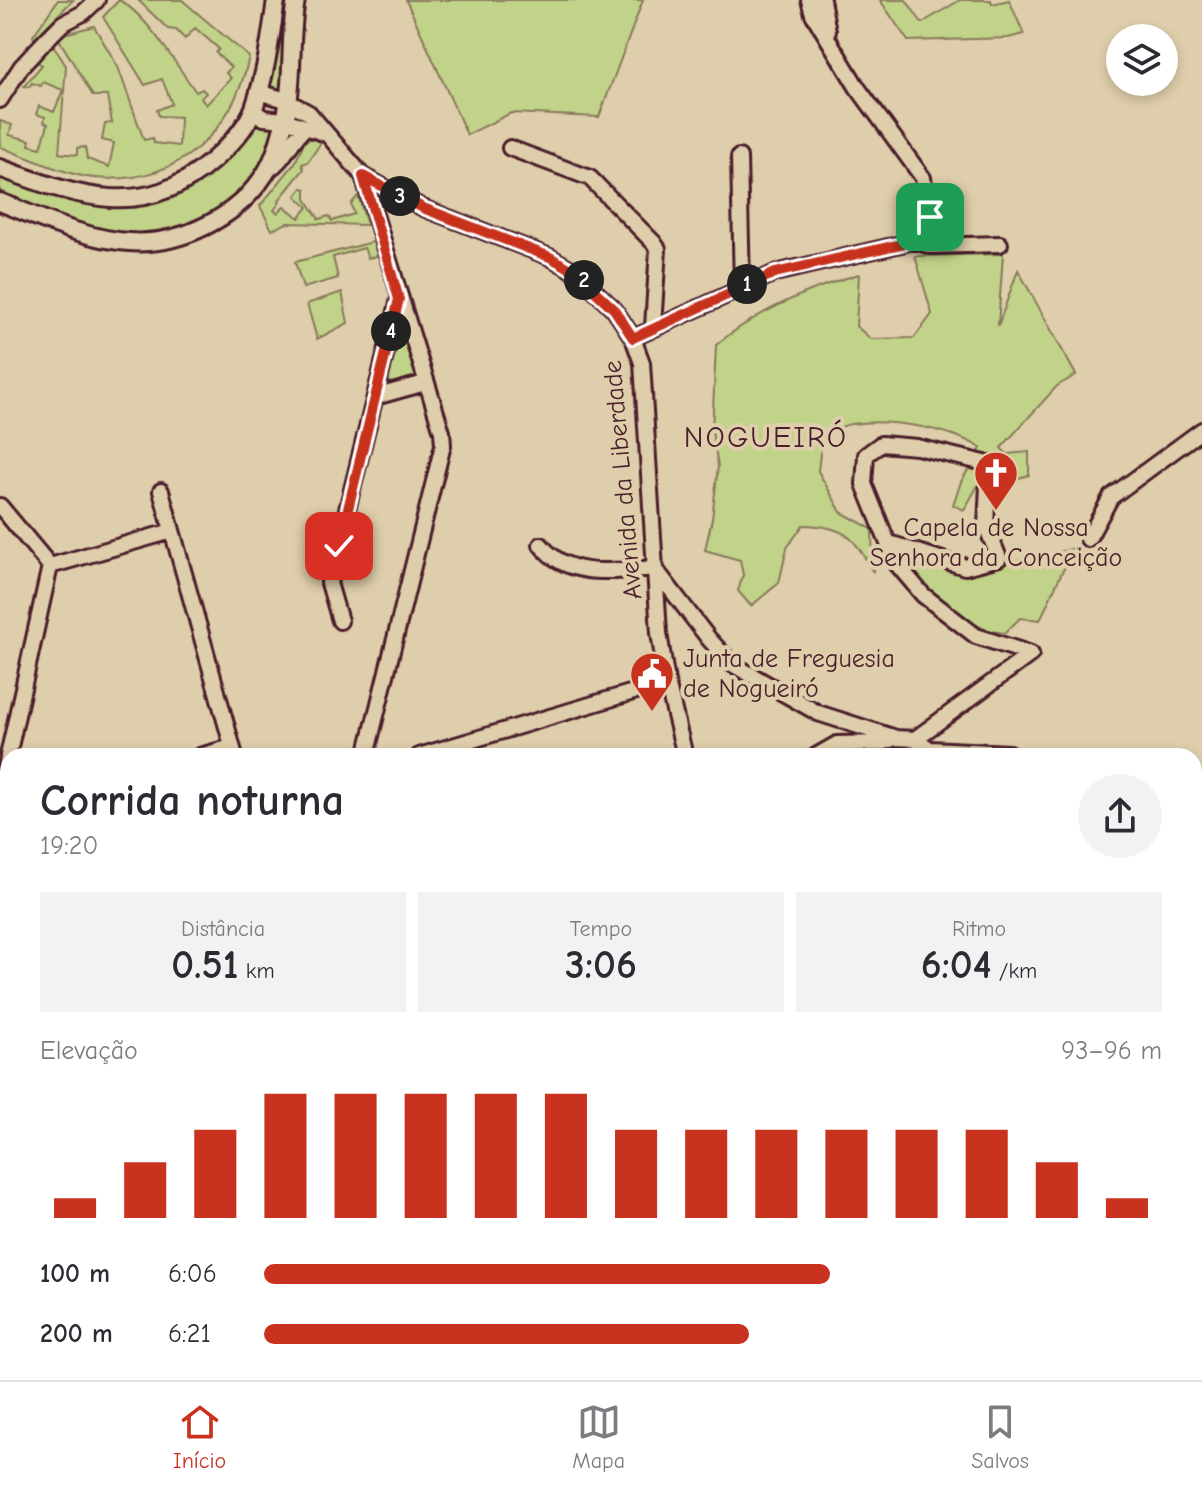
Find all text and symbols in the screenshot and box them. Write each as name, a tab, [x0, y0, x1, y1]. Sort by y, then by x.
map controls	[1106, 24, 1178, 96]
button: layers	[1106, 24, 1178, 96]
pin: 3	[380, 176, 420, 216]
text: 3	[395, 183, 405, 209]
pin	[896, 183, 964, 251]
icon: arrive	[908, 195, 952, 239]
pin: 2	[564, 260, 604, 300]
pin: 1	[727, 264, 767, 304]
text: 2	[579, 267, 589, 293]
text: 1	[743, 271, 751, 297]
pin: 4	[371, 311, 411, 351]
text: 4	[386, 318, 396, 344]
street label: Avenida da Liberdade	[598, 359, 648, 601]
district label: NOGUEIRÓ	[684, 419, 848, 455]
church icon: Capela de Nossa Senhora da Conceição	[972, 449, 1020, 512]
pin	[305, 512, 373, 580]
place label: Capela de Nossa Senhora da Conceição	[870, 513, 1122, 573]
icon: check	[317, 524, 361, 568]
place label: Junta de Freguesia de Nogueiró	[683, 644, 895, 704]
public building icon: Junta de Freguesia de Nogueiró	[628, 650, 676, 713]
button: share	[1078, 774, 1162, 858]
text: Corrida noturna	[40, 775, 344, 826]
text: 19:20	[40, 831, 98, 861]
text: Distância	[181, 916, 265, 942]
text: Tempo	[570, 916, 632, 942]
text: Ritmo	[952, 916, 1006, 942]
text: 0.51	[171, 942, 238, 988]
text: 3:06	[565, 942, 637, 988]
text: 6:04	[921, 942, 992, 988]
text: km	[238, 958, 275, 984]
text: /km	[992, 958, 1037, 984]
text: Elevação	[40, 1036, 138, 1066]
text: 93–96 m	[1061, 1036, 1162, 1066]
text: 100 m	[40, 1259, 110, 1289]
text: 6:06	[168, 1259, 217, 1289]
text: 200 m	[40, 1319, 113, 1349]
text: 6:21	[168, 1319, 211, 1349]
tab: Início	[173, 1400, 226, 1474]
tab: Mapa	[572, 1400, 625, 1474]
tab: Salvos	[971, 1400, 1029, 1474]

